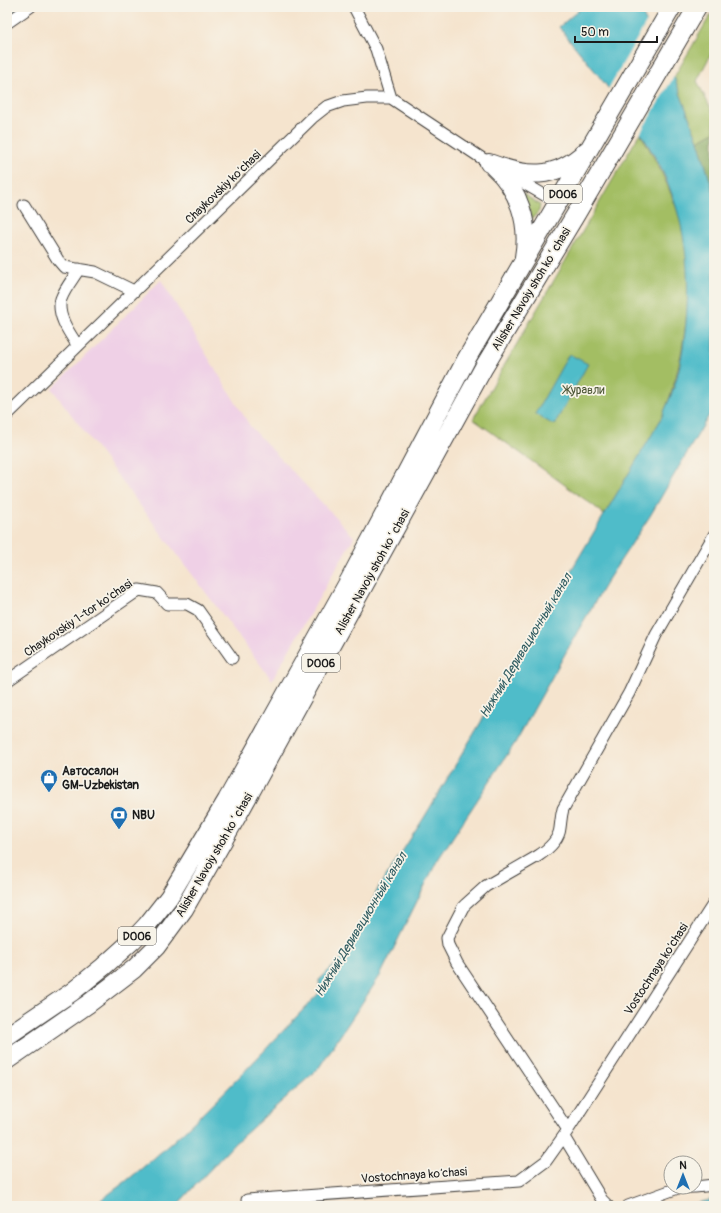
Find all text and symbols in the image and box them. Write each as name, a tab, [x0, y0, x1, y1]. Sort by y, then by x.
scale bar	[575, 18, 657, 44]
text: 50 m	[581, 25, 609, 40]
street label: Chaykovskiy ko‘chasi	[182, 147, 264, 227]
road number: D006	[544, 185, 582, 203]
street label: Alisher Navoiy shoh koʻchasi	[489, 225, 574, 354]
park label: Журавли	[561, 383, 605, 398]
street label: Alisher Navoiy shoh koʻchasi	[332, 507, 413, 638]
water label: Нижний Деривационный канал	[476, 569, 576, 721]
street label: Chaykovskiy 1-tor ko‘chasi	[21, 577, 135, 660]
road number: D006	[302, 654, 340, 672]
place label: Автосалон GM-Uzbekistan	[62, 764, 139, 793]
shop icon: Автосалон GM-Uzbekistan	[39, 768, 59, 793]
street label: Alisher Navoiy shoh koʻchasi	[173, 790, 256, 920]
bank icon: NBU	[109, 805, 129, 830]
place label: NBU	[132, 808, 155, 823]
water label: Нижний Деривационный канал	[311, 848, 411, 1000]
street label: Vostochnaya ko‘chasi	[621, 921, 692, 1018]
road number: D006	[118, 927, 156, 945]
north arrow	[663, 1155, 703, 1195]
text: N	[679, 1159, 687, 1172]
street label: Vostochnaya ko‘chasi	[360, 1164, 468, 1187]

